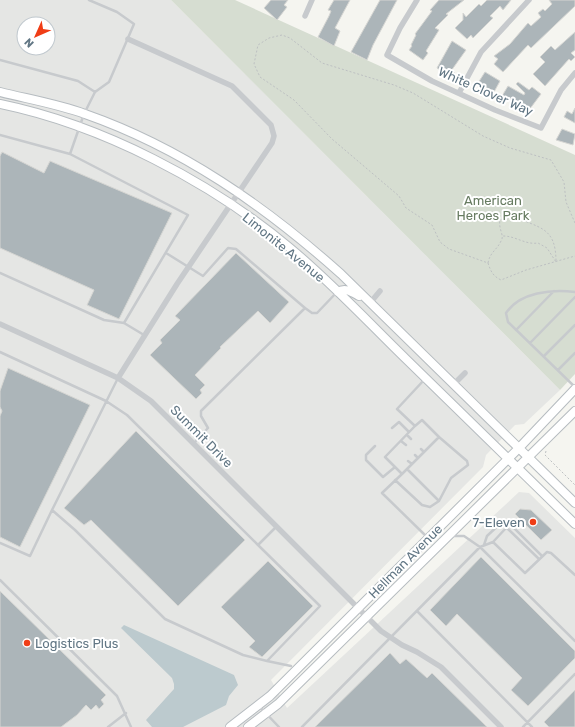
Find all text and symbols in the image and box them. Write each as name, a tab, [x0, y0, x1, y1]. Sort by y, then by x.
north arrow	[16, 16, 56, 56]
text: N	[22, 35, 37, 50]
street label: White Clover Way	[436, 64, 536, 119]
park label: American Heroes Park	[457, 193, 530, 223]
street label: Limonite Avenue	[240, 210, 328, 285]
street label: Summit Drive	[167, 402, 236, 471]
place label: 7-Eleven	[472, 515, 525, 530]
marker: 7-Eleven	[528, 517, 538, 527]
street label: Hellman Avenue	[365, 521, 445, 601]
place label: Logistics Plus	[35, 636, 119, 652]
marker: Logistics Plus	[22, 638, 32, 648]

